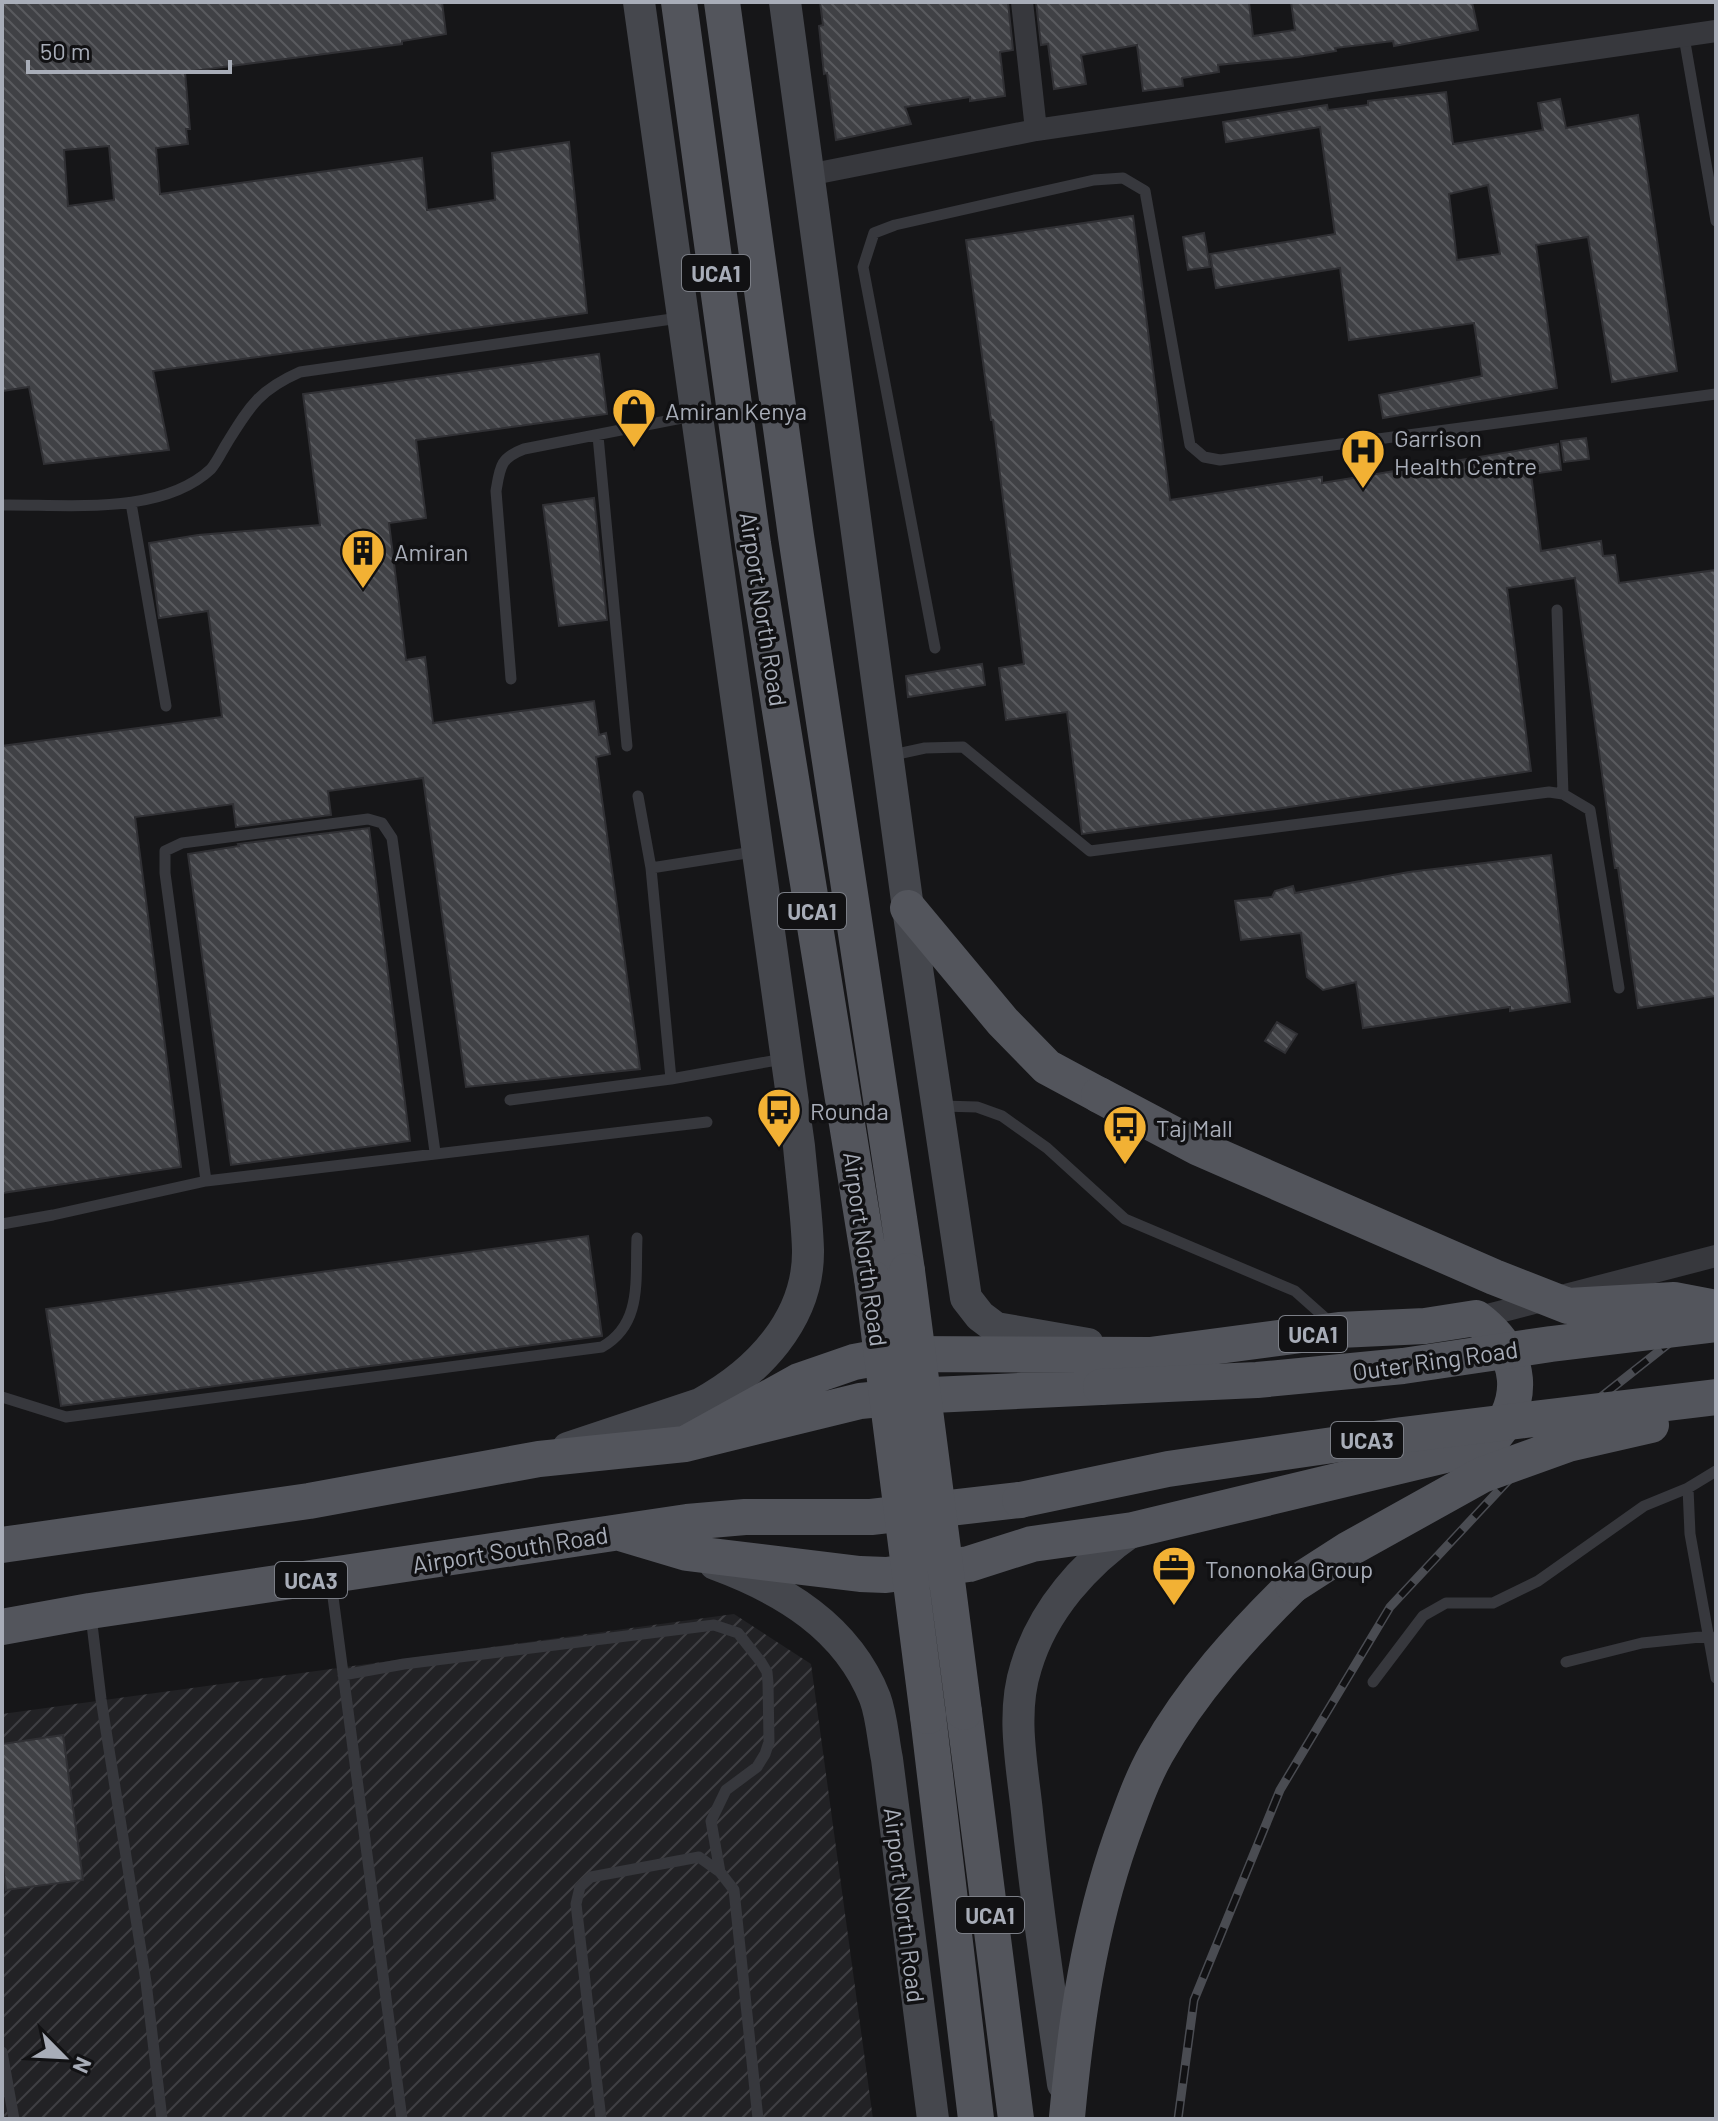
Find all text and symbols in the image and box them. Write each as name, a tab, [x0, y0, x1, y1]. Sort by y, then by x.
scale bar	[28, 24, 230, 74]
text: 50 m	[40, 36, 91, 65]
road number: UCA1	[682, 255, 750, 291]
shop icon: Amiran Kenya	[610, 386, 658, 449]
place label: Amiran Kenya	[665, 396, 807, 425]
place label: Garrison Health Centre	[1394, 423, 1537, 480]
hospital icon: Garrison Health Centre	[1339, 427, 1387, 490]
street label: Airport North Road	[734, 510, 794, 708]
building icon: Amiran	[339, 527, 387, 590]
place label: Amiran	[394, 537, 468, 566]
road number: UCA1	[778, 893, 846, 929]
bus stop icon: Rounda	[755, 1086, 803, 1149]
place label: Rounda	[810, 1096, 889, 1125]
bus stop icon: Taj Mall	[1101, 1103, 1149, 1166]
place label: Taj Mall	[1156, 1113, 1233, 1142]
street label: Airport North Road	[838, 1150, 894, 1348]
road number: UCA1	[1279, 1316, 1347, 1352]
street label: Outer Ring Road	[1350, 1334, 1520, 1386]
road number: UCA3	[1331, 1422, 1403, 1458]
street label: Airport South Road	[410, 1519, 610, 1579]
office icon: Tononoka Group	[1150, 1544, 1198, 1607]
place label: Tononoka Group	[1205, 1554, 1373, 1583]
road number: UCA3	[275, 1562, 347, 1598]
street label: Airport North Road	[879, 1806, 931, 2004]
road number: UCA1	[956, 1897, 1024, 1933]
north arrow	[24, 2017, 104, 2097]
text: N	[68, 2054, 98, 2078]

